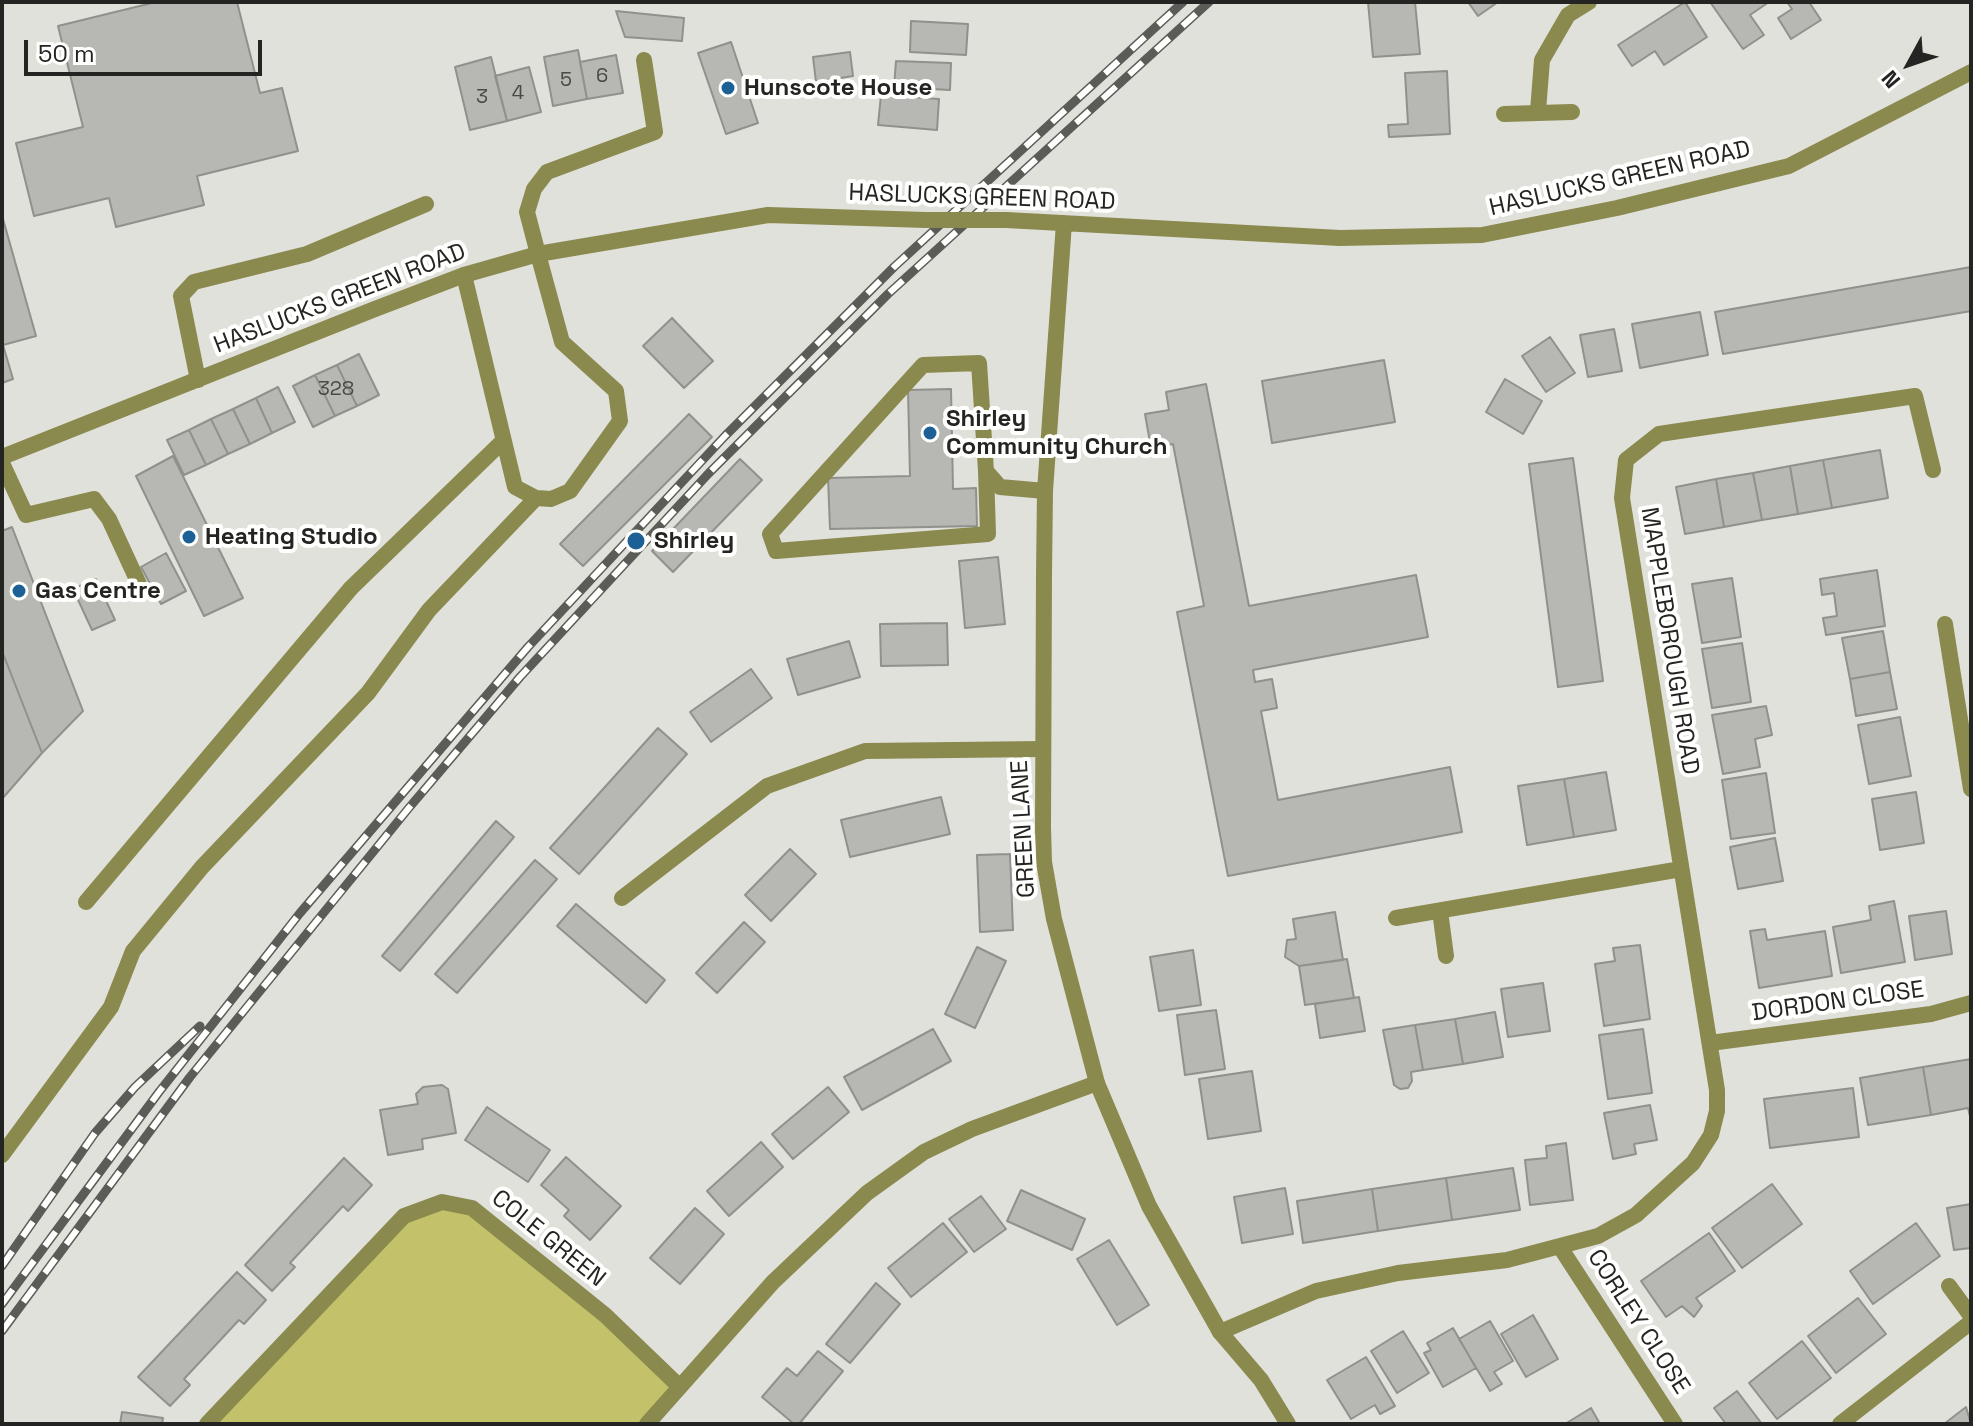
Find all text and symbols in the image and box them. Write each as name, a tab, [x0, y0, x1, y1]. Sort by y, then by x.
scale bar	[28, 24, 266, 74]
north arrow	[1869, 24, 1949, 104]
text: 50 m	[38, 38, 95, 69]
house number: 6	[596, 65, 608, 89]
text: N	[1875, 65, 1906, 94]
house number: 5	[560, 69, 572, 93]
place label: Hunscote House	[744, 74, 932, 102]
marker: Hunscote House	[719, 79, 737, 97]
house number: 4	[512, 82, 524, 106]
house number: 3	[476, 86, 488, 110]
street label: HASLUCKS GREEN ROAD	[1487, 135, 1753, 223]
street label: HASLUCKS GREEN ROAD	[848, 179, 1116, 217]
street label: HASLUCKS GREEN ROAD	[210, 238, 470, 360]
house number: 328	[318, 378, 354, 402]
place label: Shirley Community Church	[946, 405, 1167, 461]
marker: Shirley Community Church	[921, 424, 939, 442]
street label: MAPPLEBOROUGH ROAD	[1634, 505, 1704, 777]
place label: Heating Studio	[205, 523, 378, 551]
place label: Shirley	[654, 527, 734, 555]
marker: Heating Studio	[180, 528, 198, 546]
marker: Shirley	[625, 530, 647, 552]
place label: Gas Centre	[35, 577, 161, 605]
marker: Gas Centre	[10, 582, 28, 600]
street label: GREEN LANE	[1006, 759, 1042, 899]
street label: DORDON CLOSE	[1750, 976, 1926, 1028]
street label: COLE GREEN	[485, 1184, 611, 1294]
street label: CORLEY CLOSE	[1581, 1244, 1695, 1400]

